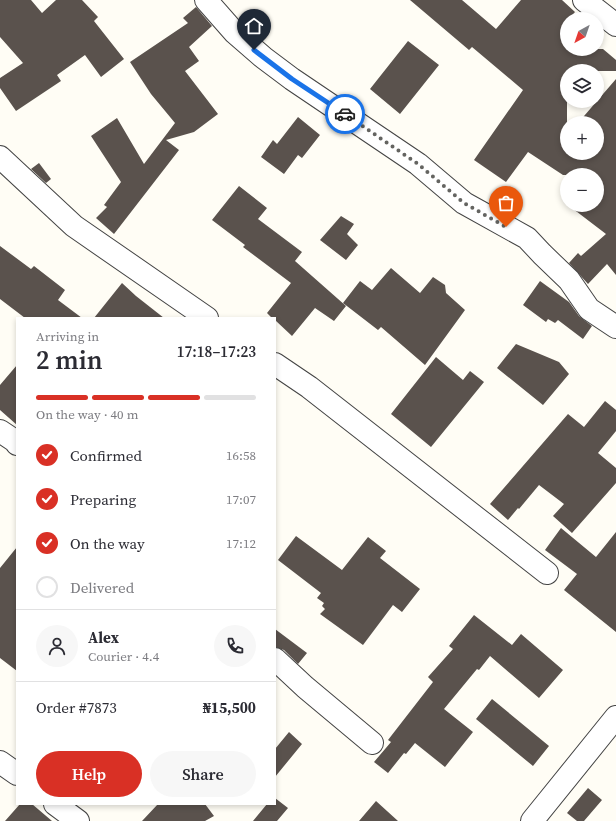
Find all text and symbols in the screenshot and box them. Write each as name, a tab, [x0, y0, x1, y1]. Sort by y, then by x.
pin	[237, 9, 271, 50]
north arrow	[560, 12, 604, 56]
map controls	[560, 12, 604, 212]
icon: home	[243, 15, 265, 37]
button: layers	[560, 64, 604, 108]
courier	[325, 94, 365, 134]
icon: car	[334, 103, 356, 125]
button: +	[560, 116, 604, 160]
button: −	[560, 168, 604, 212]
pin	[489, 186, 523, 227]
icon: bag	[495, 192, 517, 214]
text: Arriving in	[36, 328, 99, 345]
text: 17:18–17:23	[177, 341, 256, 362]
text: 2 min	[36, 342, 103, 378]
text: On the way · 40 m	[36, 406, 138, 423]
icon: check	[36, 444, 58, 466]
text: Confirmed	[70, 445, 142, 466]
text: 16:58	[226, 447, 256, 464]
icon: check	[36, 488, 58, 510]
text: Preparing	[70, 489, 136, 510]
text: 17:07	[226, 491, 256, 508]
icon: check	[36, 532, 58, 554]
text: On the way	[70, 533, 145, 554]
text: 17:12	[226, 535, 256, 552]
text: Delivered	[70, 577, 134, 598]
button: person	[36, 625, 78, 667]
button: phone	[214, 625, 256, 667]
text: Alex	[88, 627, 119, 648]
text: Courier · 4.4	[88, 648, 159, 665]
text: Order #7873	[36, 697, 117, 718]
text: ₦15,500	[203, 697, 256, 718]
button: Help	[36, 751, 142, 797]
button: Share	[150, 751, 256, 797]

